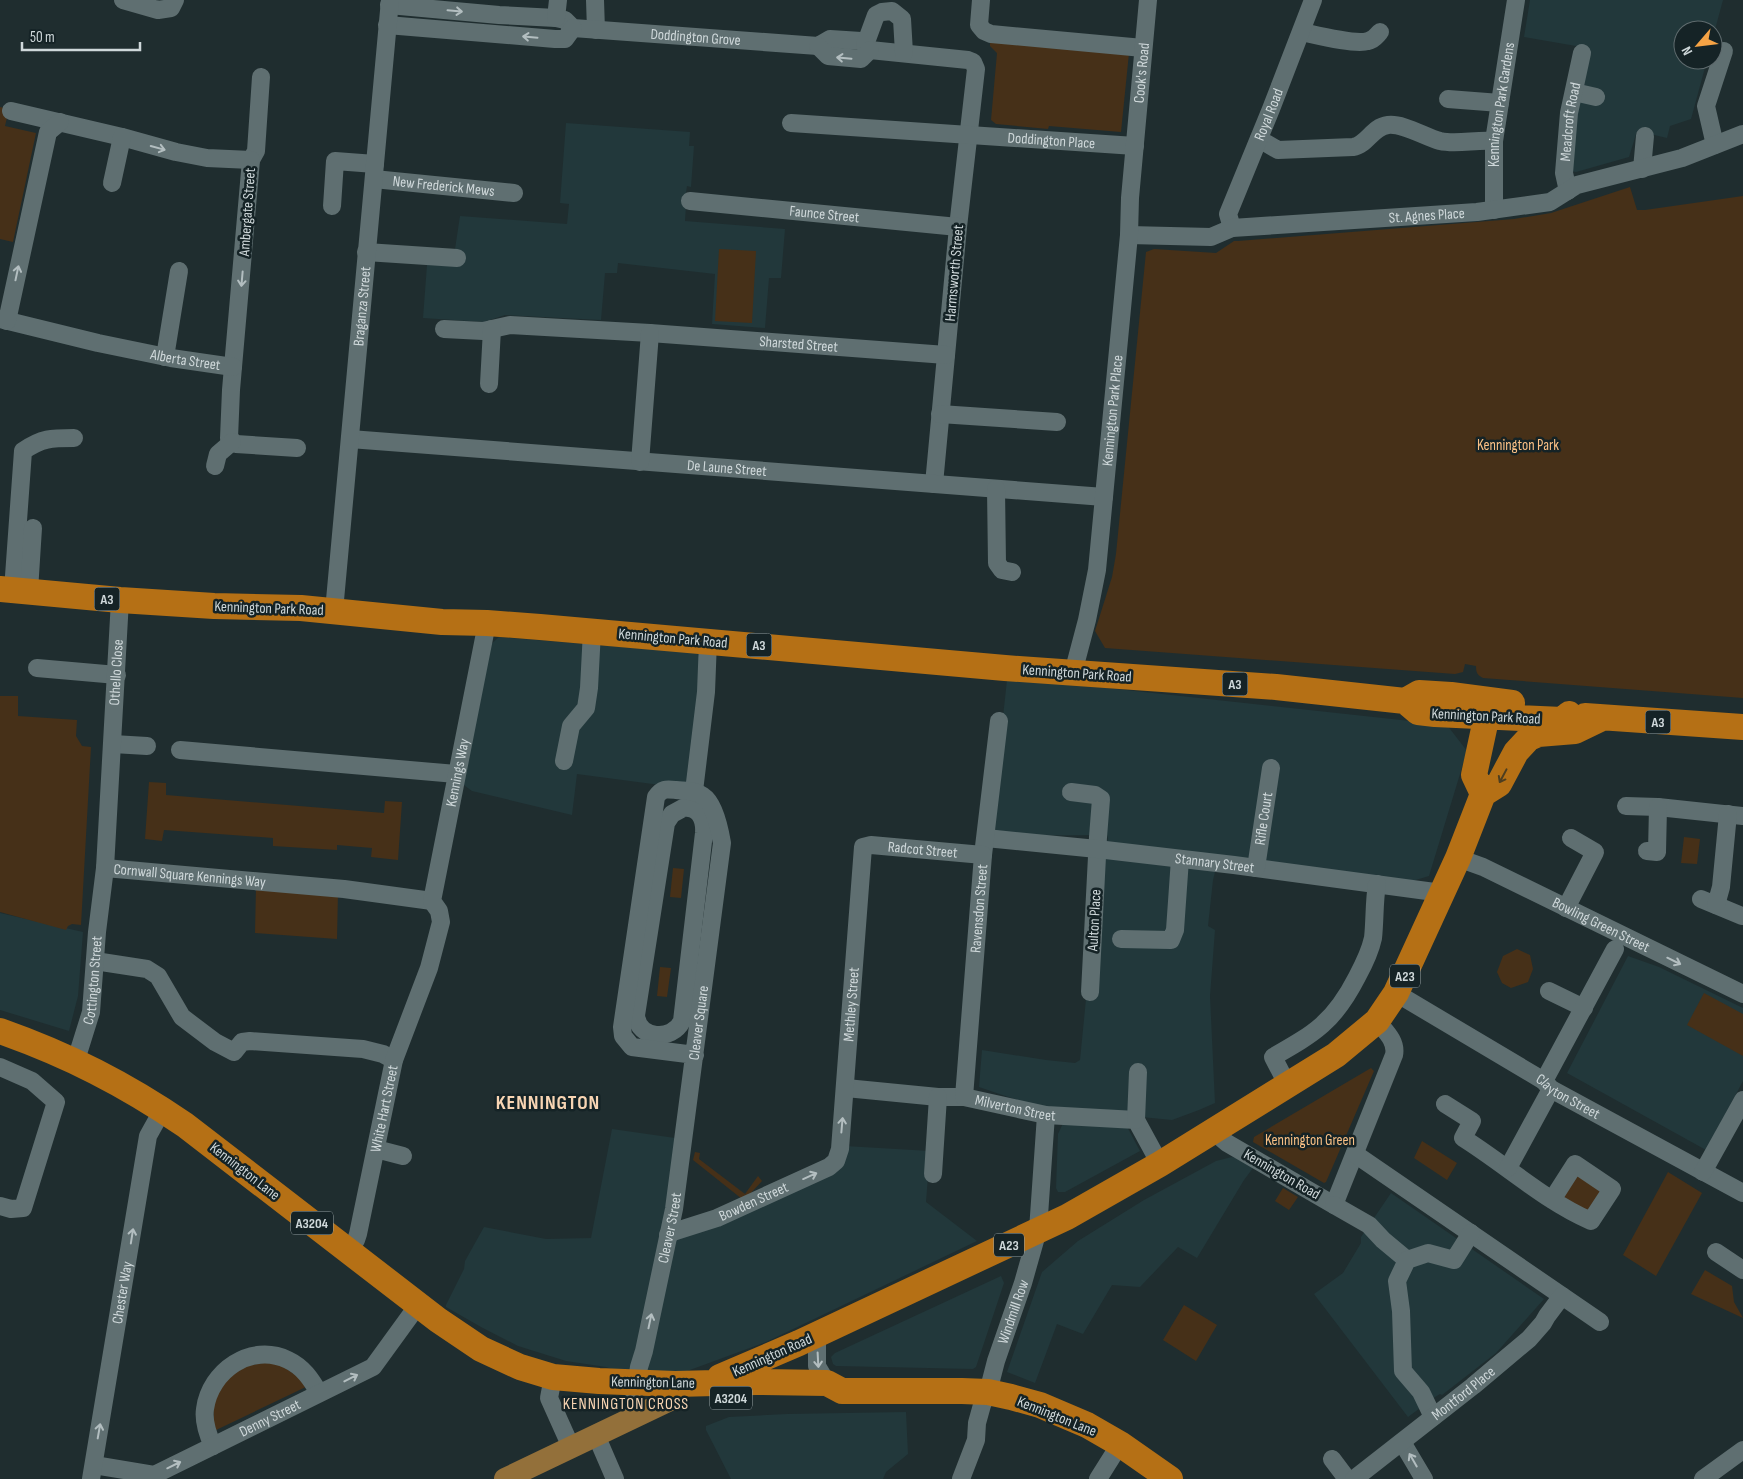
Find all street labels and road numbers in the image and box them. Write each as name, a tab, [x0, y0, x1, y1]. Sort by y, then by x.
street label: Doddington Grove	[650, 25, 741, 50]
street label: Kennington Park Gardens	[1485, 41, 1519, 167]
street label: Cook's Road	[1130, 42, 1154, 104]
street label: Meadcroft Road	[1556, 81, 1585, 162]
street label: Royal Road	[1250, 86, 1288, 144]
street label: Doddington Place	[1007, 129, 1096, 153]
street label: Ambergate Street	[235, 167, 260, 258]
street label: New Frederick Mews	[392, 172, 496, 201]
street label: Faunce Street	[789, 202, 860, 227]
street label: St. Agnes Place	[1388, 204, 1465, 228]
street label: Harmsworth Street	[941, 224, 968, 322]
street label: Braganza Street	[349, 265, 376, 347]
street label: Sharsted Street	[759, 332, 839, 357]
street label: Alberta Street	[148, 345, 222, 375]
street label: Kennington Park Place	[1098, 354, 1127, 467]
street label: De Laune Street	[686, 456, 768, 481]
road number: A3	[94, 588, 120, 610]
street label: Kennington Park Road	[214, 597, 324, 620]
street label: Kennington Park Road	[618, 624, 728, 653]
road number: A3	[746, 634, 772, 656]
street label: Othello Close	[105, 639, 128, 706]
street label: Kennington Park Road	[1022, 660, 1132, 687]
road number: A3	[1222, 672, 1248, 696]
street label: Kennington Park Road	[1431, 704, 1541, 729]
road number: A3	[1646, 710, 1670, 734]
street label: Kennings Way	[442, 737, 474, 808]
street label: Rifle Court	[1251, 790, 1277, 846]
street label: Radcot Street	[887, 838, 959, 863]
street label: Stannary Street	[1174, 849, 1256, 878]
street label: Cornwall Square Kennings Way	[113, 860, 267, 892]
street label: Ravensdon Street	[966, 863, 992, 954]
street label: Aulton Place	[1083, 889, 1106, 952]
street label: Bowling Green Street	[1549, 893, 1653, 957]
street label: Cottington Street	[79, 935, 107, 1027]
road number: A23	[1390, 964, 1420, 988]
street label: Methley Street	[839, 966, 864, 1042]
street label: Cleaver Square	[685, 985, 713, 1061]
street label: White Hart Street	[366, 1063, 403, 1154]
street label: Clayton Street	[1532, 1069, 1604, 1124]
street label: Milverton Street	[973, 1091, 1056, 1126]
street label: Kennington Lane	[206, 1138, 284, 1205]
street label: Kennington Road	[1240, 1145, 1323, 1204]
street label: Bowden Street	[716, 1178, 792, 1226]
street label: Cleaver Street	[654, 1191, 686, 1265]
road number: A3204	[291, 1212, 333, 1234]
road number: A23	[994, 1234, 1024, 1256]
street label: Chester Way	[108, 1260, 137, 1325]
street label: Windmill Row	[994, 1277, 1034, 1347]
street label: Kennington Road	[730, 1329, 815, 1381]
street label: Montford Place	[1428, 1362, 1499, 1425]
street label: Kennington Lane	[611, 1372, 695, 1393]
road number: A3204	[710, 1386, 752, 1410]
street label: Kennington Lane	[1014, 1392, 1099, 1441]
street label: Denny Street	[236, 1395, 304, 1442]

